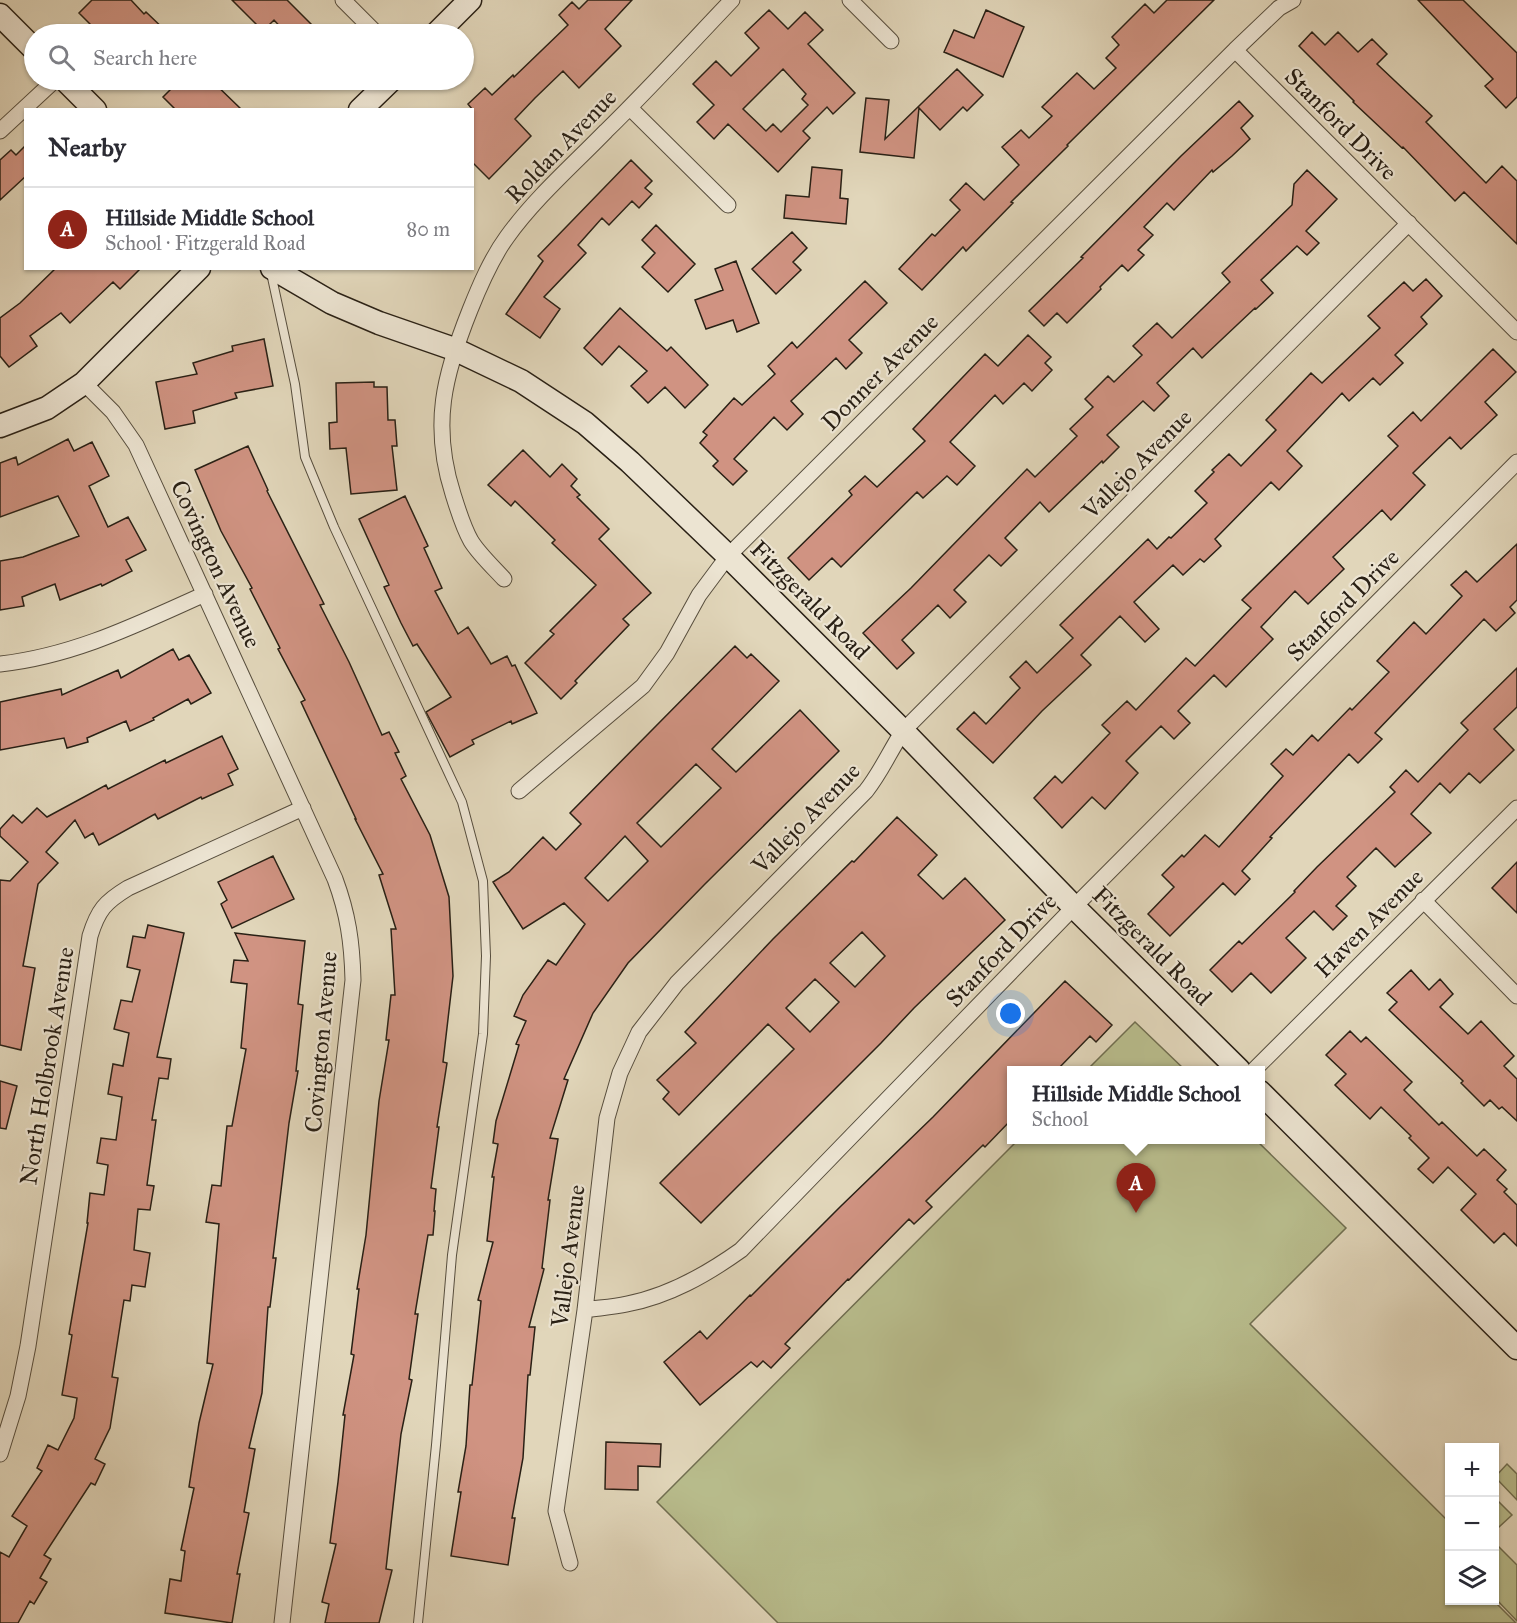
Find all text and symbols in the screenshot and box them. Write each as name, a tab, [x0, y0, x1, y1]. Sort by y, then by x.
search box	[24, 24, 474, 90]
icon: search	[45, 41, 78, 74]
text: Search here	[93, 44, 197, 71]
street label: Stanford Drive	[1278, 61, 1404, 187]
street label: Roldan Avenue	[499, 82, 623, 210]
text: Nearby	[48, 131, 126, 163]
text: Hillside Middle School	[105, 204, 314, 231]
text: A	[61, 217, 74, 241]
text: 80 m	[407, 217, 450, 241]
text: School · Fitzgerald Road	[105, 231, 305, 255]
street label: Donner Avenue	[815, 307, 945, 437]
street label: Vallejo Avenue	[1075, 403, 1198, 526]
street label: Covington Avenue	[164, 475, 268, 653]
street label: Fitzgerald Road	[744, 534, 876, 666]
street label: Stanford Drive	[1280, 542, 1406, 668]
street label: Vallejo Avenue	[745, 756, 867, 881]
street label: Haven Avenue	[1308, 862, 1430, 984]
street label: Fitzgerald Road	[1086, 880, 1218, 1012]
street label: Stanford Drive	[939, 887, 1063, 1013]
street label: North Holbrook Avenue	[13, 945, 81, 1187]
street label: Covington Avenue	[298, 950, 344, 1134]
your location	[996, 999, 1025, 1028]
popup	[1007, 1066, 1265, 1144]
text: Hillside Middle School	[1032, 1080, 1240, 1107]
text: School	[1032, 1107, 1088, 1131]
pin: A	[1116, 1164, 1156, 1213]
street label: Vallejo Avenue	[544, 1183, 592, 1330]
map controls	[1445, 1443, 1499, 1605]
button: +	[1445, 1443, 1499, 1497]
button: −	[1445, 1497, 1499, 1551]
button: layers	[1445, 1551, 1499, 1605]

